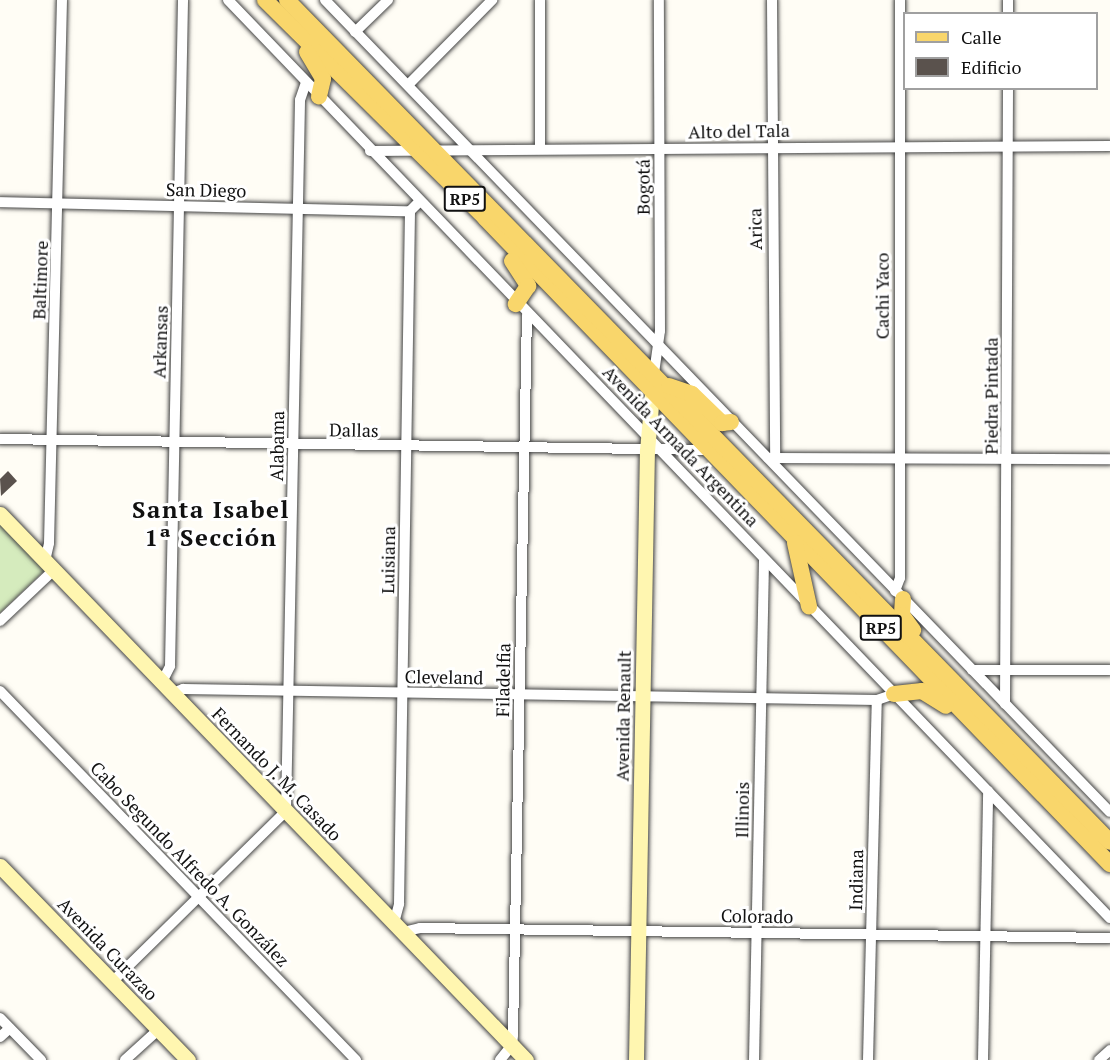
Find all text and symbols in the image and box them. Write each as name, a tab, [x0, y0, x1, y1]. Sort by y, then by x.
legend	[903, 12, 1098, 90]
text: Calle	[961, 25, 1002, 49]
text: Edificio	[961, 55, 1021, 79]
street label: Alto del Tala	[688, 119, 790, 143]
street label: Bogotá	[632, 159, 654, 215]
street label: San Diego	[166, 178, 246, 202]
road number: RP5	[442, 186, 488, 212]
street label: Arica	[744, 208, 766, 250]
street label: Baltimore	[28, 240, 52, 320]
street label: Cachi Yaco	[871, 253, 893, 339]
street label: Arkansas	[148, 305, 172, 379]
street label: Piedra Pintada	[980, 337, 1002, 455]
street label: Avenida Armada Argentina	[598, 361, 764, 531]
street label: Alabama	[266, 411, 288, 481]
street label: Dallas	[329, 419, 379, 441]
district label: Santa Isabel 1ª Sección	[132, 496, 290, 552]
street label: Luisiana	[377, 526, 399, 594]
road number: RP5	[858, 615, 904, 641]
street label: Filadelfia	[492, 643, 514, 717]
street label: Avenida Renault	[611, 650, 635, 782]
street label: Cleveland	[404, 666, 484, 688]
street label: Fernando J. M. Casado	[207, 702, 347, 846]
street label: Cabo Segundo Alfredo A. González	[86, 756, 294, 972]
street label: Illinois	[731, 782, 753, 838]
street label: Indiana	[845, 849, 867, 911]
street label: Avenida Curazao	[54, 893, 162, 1005]
street label: Colorado	[721, 905, 793, 927]

